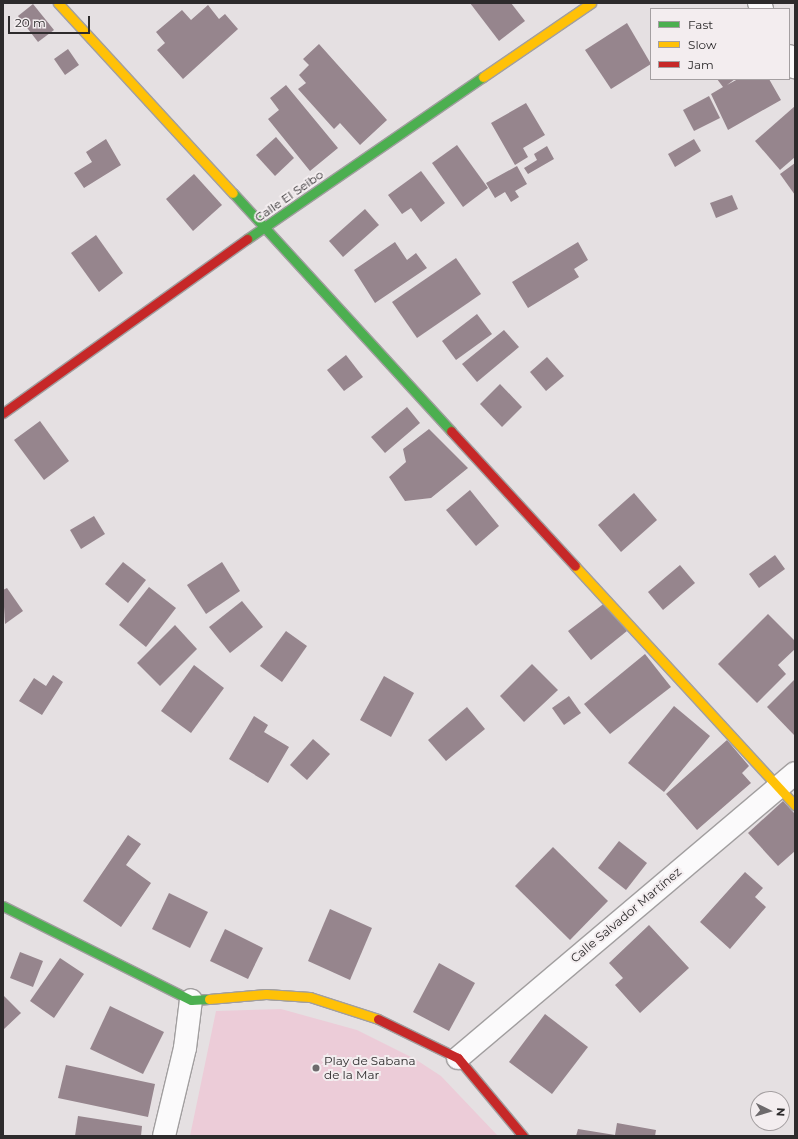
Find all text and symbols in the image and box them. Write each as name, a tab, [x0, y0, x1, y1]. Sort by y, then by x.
scale bar	[10, 8, 92, 34]
legend	[650, 8, 790, 80]
text: 20 m	[15, 15, 46, 30]
text: Fast	[688, 17, 713, 32]
text: Slow	[688, 37, 717, 52]
text: Jam	[688, 57, 714, 72]
street label: Calle El Seibo	[252, 167, 326, 225]
street label: Calle Salvador Martínez	[568, 864, 684, 966]
place label: Play de Sabana de la Mar	[324, 1054, 416, 1082]
marker: Play de Sabana de la Mar	[311, 1063, 321, 1073]
north arrow	[750, 1091, 790, 1131]
text: N	[774, 1107, 788, 1117]

